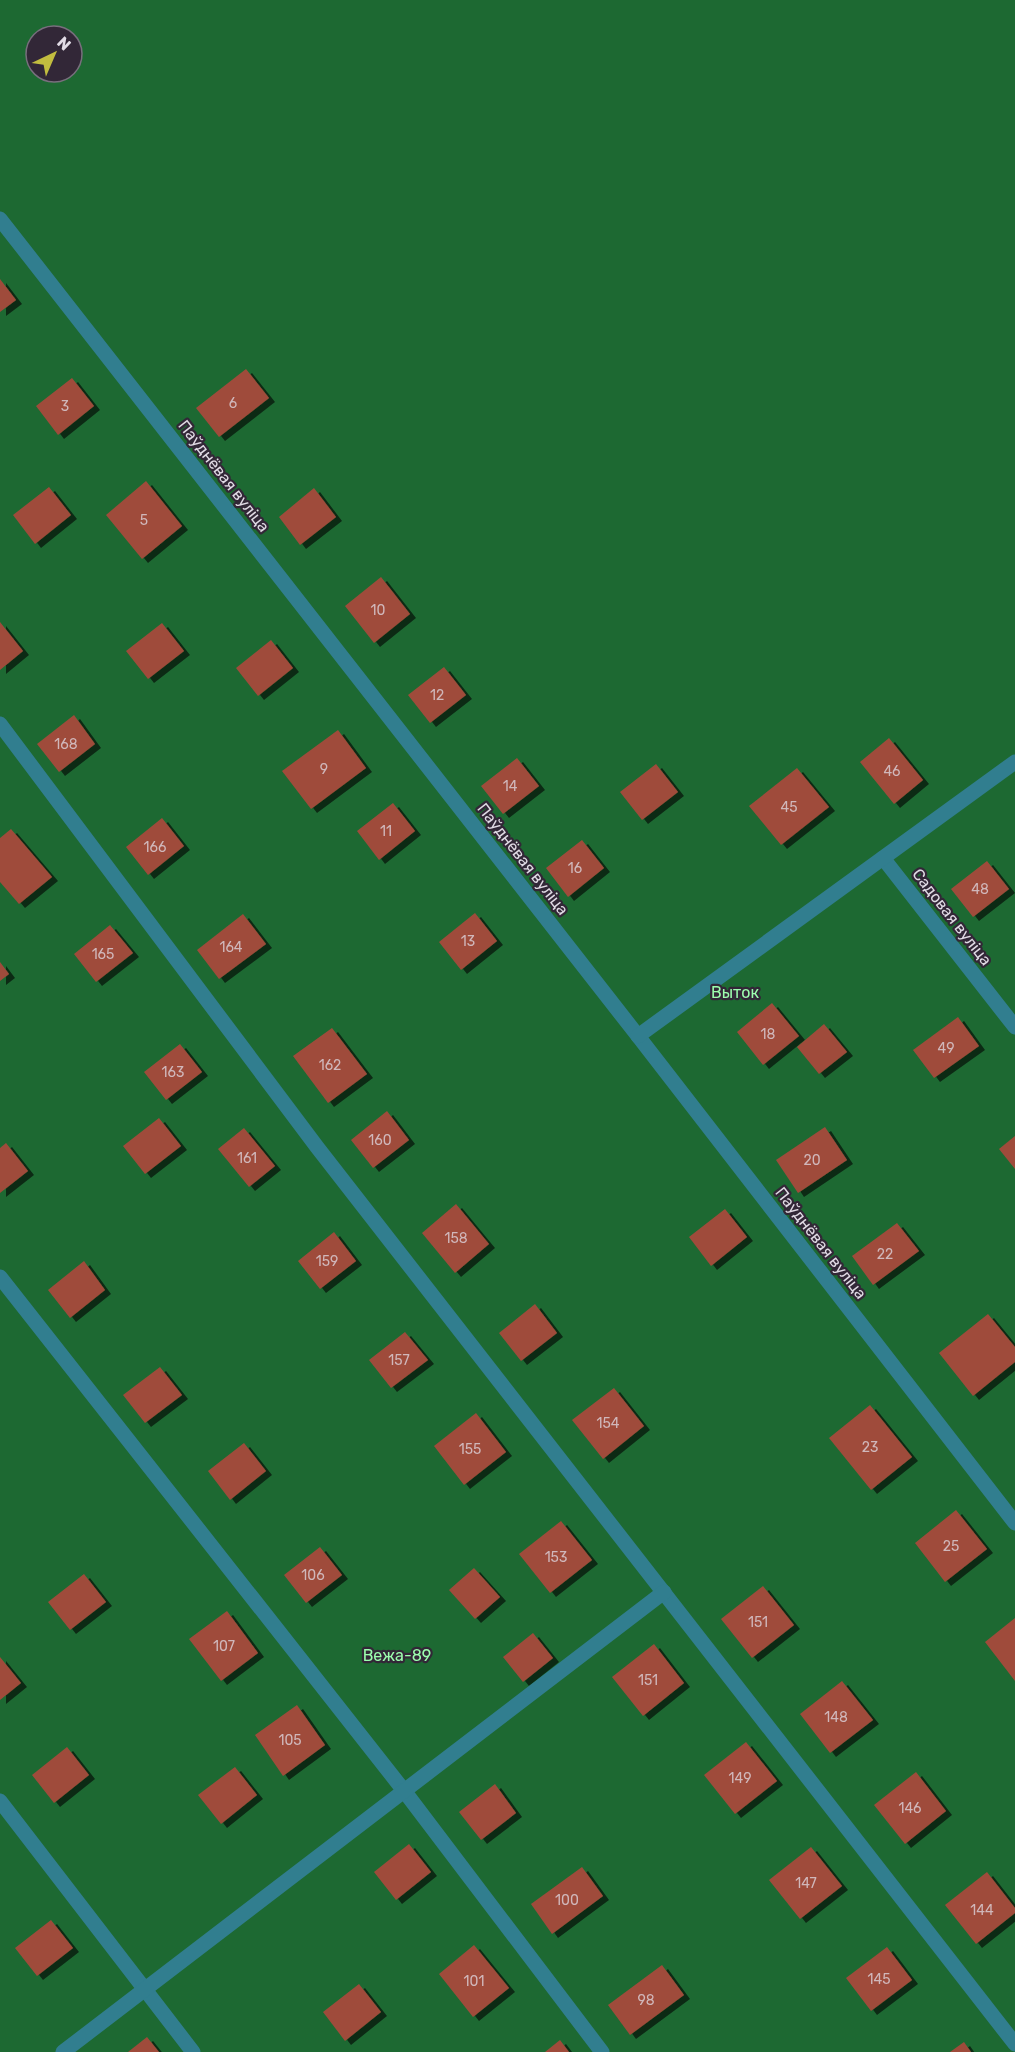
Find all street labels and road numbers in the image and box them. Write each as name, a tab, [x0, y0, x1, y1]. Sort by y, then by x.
street label: Паўднёвая вуліца	[174, 416, 274, 536]
street label: Паўднёвая вуліца	[473, 799, 573, 919]
street label: Садовая вуліца	[908, 865, 996, 969]
street label: Паўднёвая вуліца	[771, 1183, 871, 1303]

